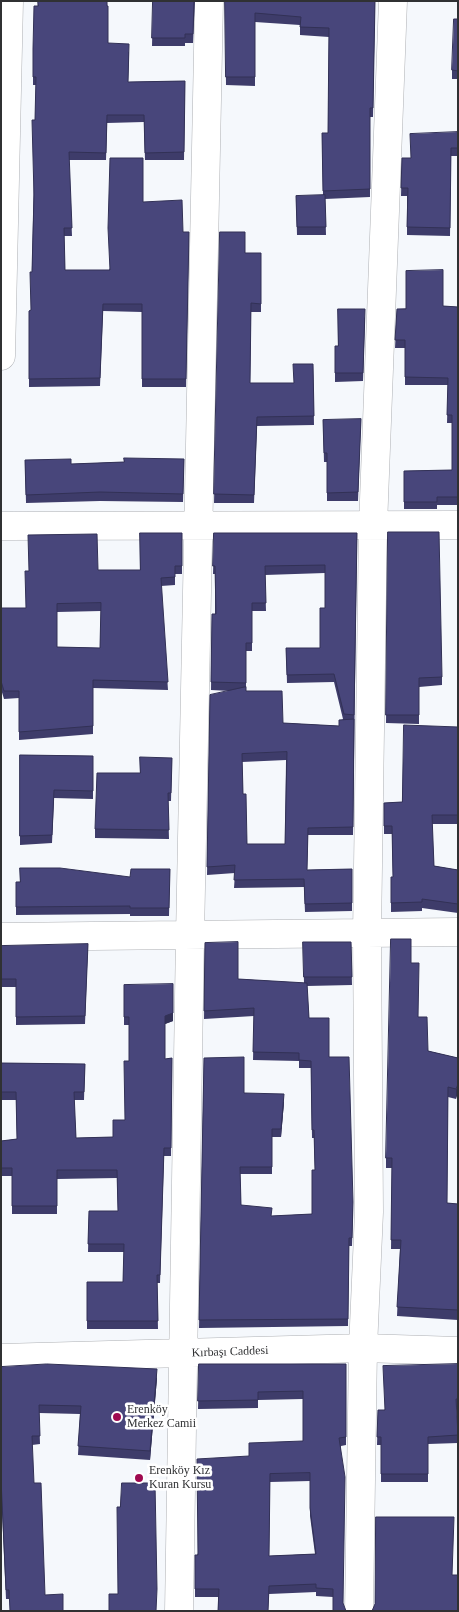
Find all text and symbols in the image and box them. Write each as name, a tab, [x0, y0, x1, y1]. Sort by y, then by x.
street label: Kırbaşı Caddesi	[191, 1343, 269, 1361]
place label: Erenköy Merkez Camii	[127, 1403, 196, 1431]
marker: Erenköy Merkez Camii	[111, 1411, 123, 1423]
place label: Erenköy Kız Kuran Kursu	[149, 1464, 211, 1492]
marker: Erenköy Kız Kuran Kursu	[133, 1472, 145, 1484]

